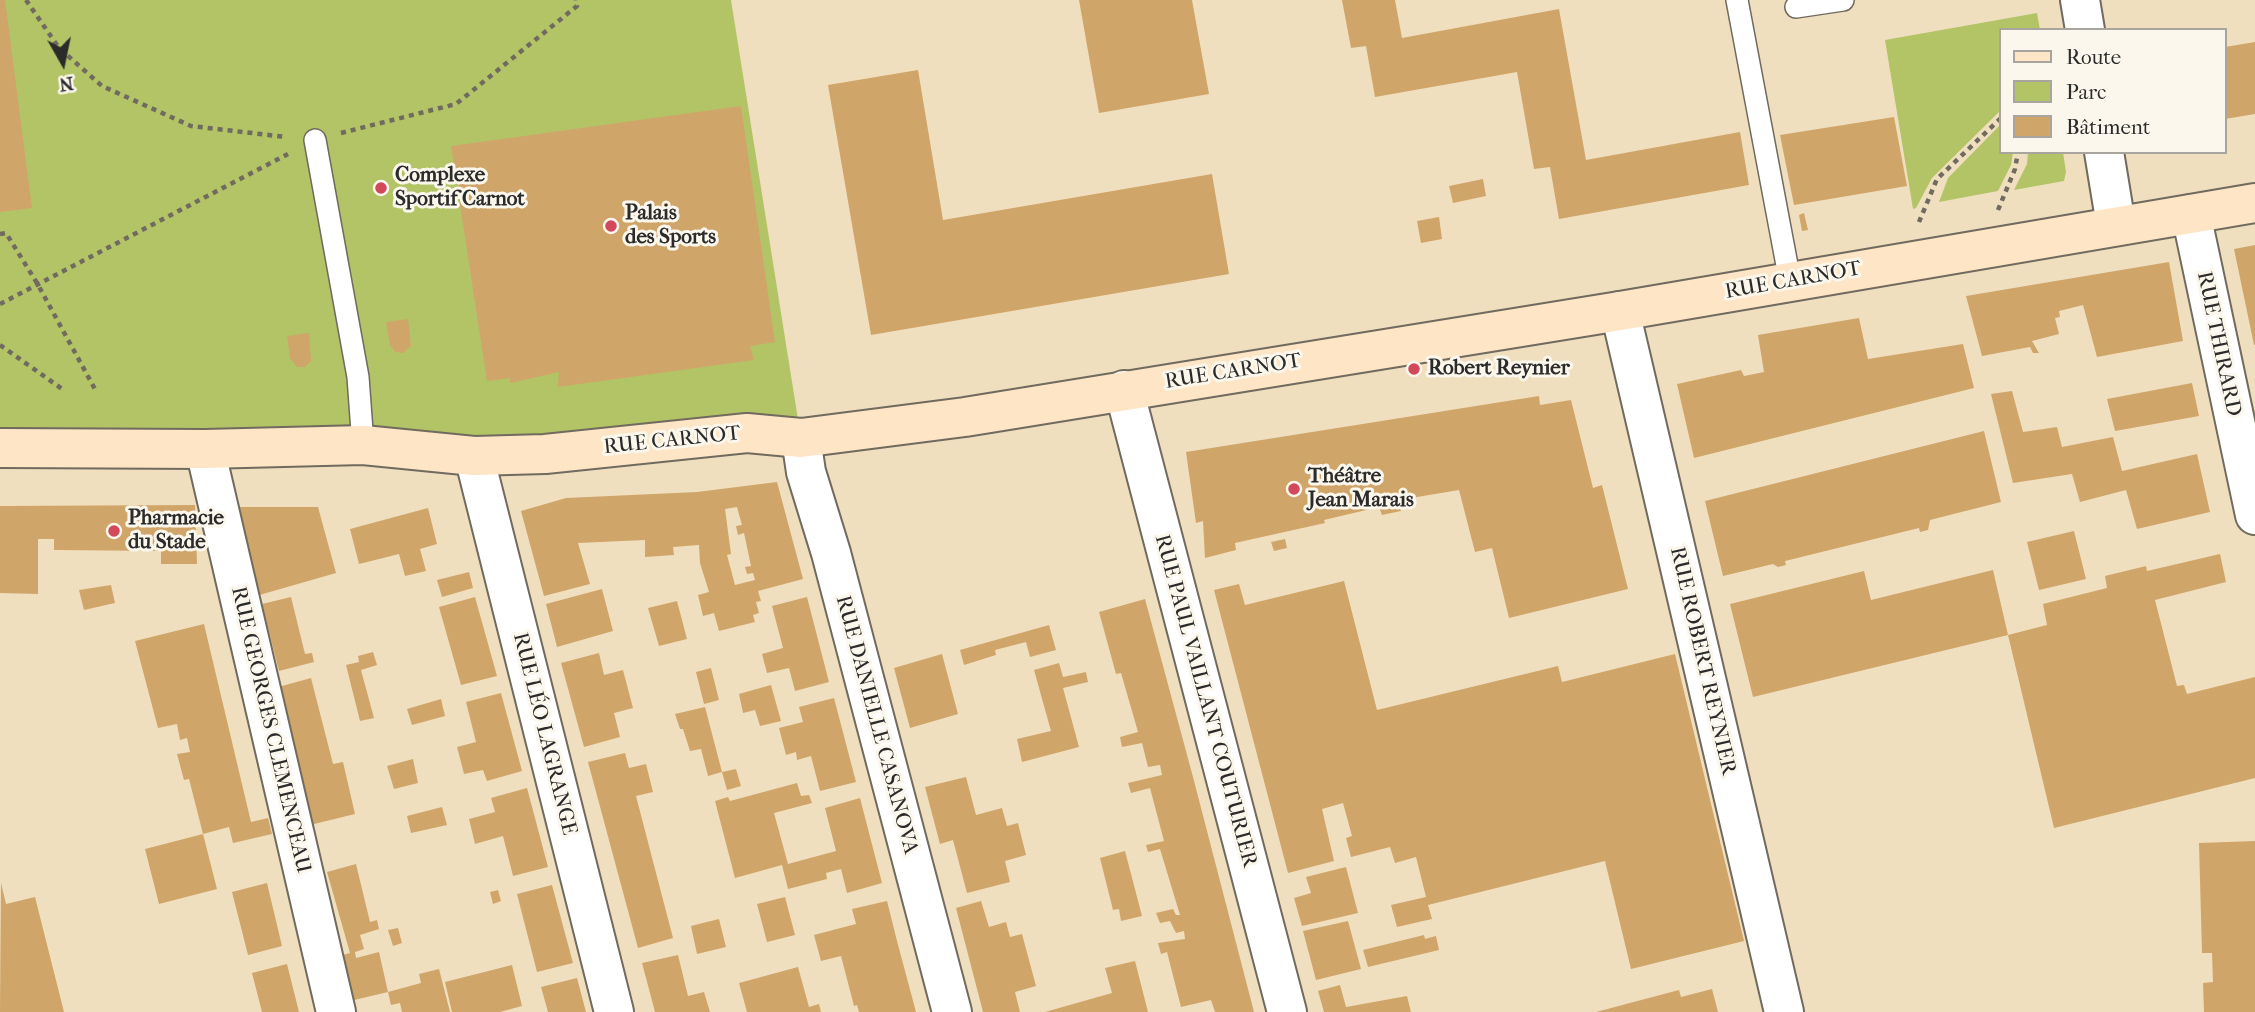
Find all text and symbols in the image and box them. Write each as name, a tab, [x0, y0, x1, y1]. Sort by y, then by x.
north arrow	[28, 28, 98, 98]
legend	[2000, 28, 2227, 154]
text: Route	[2066, 45, 2121, 69]
text: N	[57, 72, 75, 96]
text: Parc	[2066, 80, 2106, 104]
text: Bâtiment	[2066, 115, 2150, 139]
place label: Complexe Sportif Carnot	[395, 163, 525, 213]
marker: Complexe Sportif Carnot	[373, 180, 389, 196]
place label: Palais des Sports	[625, 201, 716, 251]
marker: Palais des Sports	[603, 218, 619, 234]
street label: RUE CARNOT	[1723, 257, 1863, 305]
street label: RUE THIRARD	[2190, 269, 2246, 419]
street label: RUE CARNOT	[1163, 349, 1303, 395]
place label: Robert Reynier	[1428, 356, 1570, 382]
marker: Robert Reynier	[1406, 361, 1422, 377]
street label: RUE CARNOT	[602, 421, 742, 461]
place label: Théâtre Jean Marais	[1308, 464, 1414, 514]
marker: Théâtre Jean Marais	[1286, 481, 1302, 497]
place label: Pharmacie du Stade	[128, 506, 224, 556]
marker: Pharmacie du Stade	[106, 523, 122, 539]
street label: RUE PAUL VAILLANT COUTURIER	[1148, 532, 1262, 870]
street label: RUE ROBERT REYNIER	[1663, 544, 1741, 778]
street label: RUE GEORGES CLEMENCEAU	[225, 584, 315, 876]
street label: RUE DANIELLE CASANOVA	[829, 593, 923, 857]
street label: RUE LÉO LAGRANGE	[507, 630, 581, 838]

